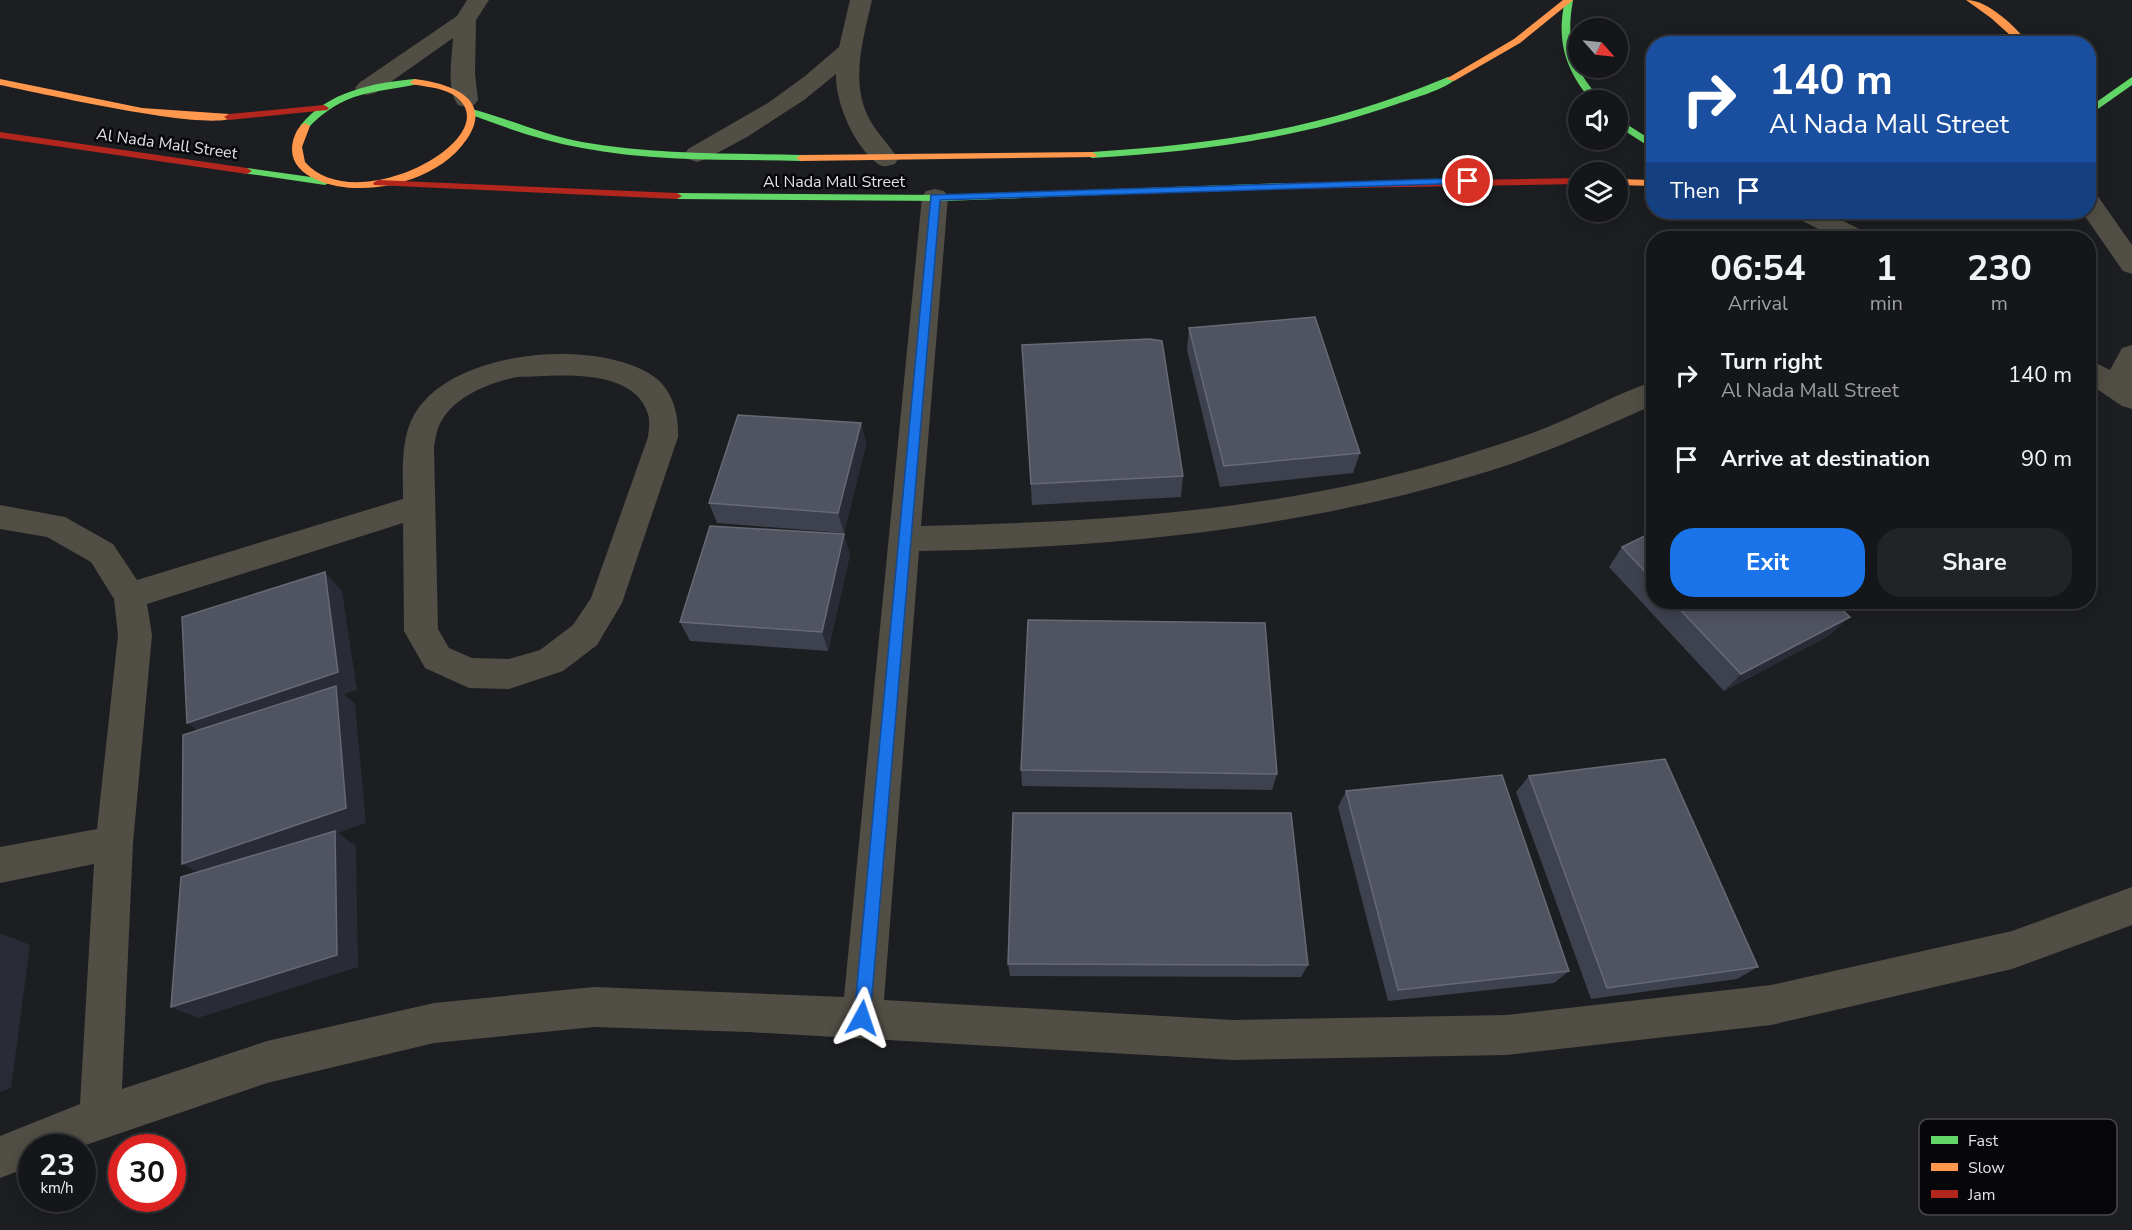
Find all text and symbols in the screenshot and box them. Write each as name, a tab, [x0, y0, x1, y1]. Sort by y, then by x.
north arrow	[1568, 18, 1628, 78]
map controls	[1568, 18, 1628, 222]
text: 140 m	[1769, 52, 1893, 109]
icon: right	[1670, 60, 1748, 138]
button: sound	[1568, 90, 1628, 150]
text: Al Nada Mall Street	[1769, 106, 2009, 143]
street label: Al Nada Mall Street	[95, 123, 239, 165]
pin	[1442, 155, 1493, 206]
button: layers	[1568, 162, 1628, 222]
icon: arrive	[1451, 164, 1484, 197]
street label: Al Nada Mall Street	[763, 171, 905, 193]
icon: arrive	[1732, 174, 1765, 207]
text: Then	[1670, 176, 1720, 206]
text: 06:54	[1710, 244, 1806, 293]
text: 1	[1875, 244, 1897, 293]
text: 230	[1967, 244, 2032, 293]
text: Arrival	[1728, 290, 1788, 317]
text: min	[1870, 290, 1903, 317]
text: m	[1991, 290, 2008, 317]
text: Turn right	[1721, 347, 1822, 377]
icon: right	[1670, 359, 1703, 392]
text: 140 m	[2008, 360, 2072, 390]
text: Al Nada Mall Street	[1721, 377, 1899, 404]
icon: arrive	[1670, 443, 1703, 476]
text: Arrive at destination	[1721, 444, 1930, 474]
text: 90 m	[2021, 444, 2072, 474]
button: Exit	[1670, 528, 1865, 597]
button: Share	[1877, 528, 2072, 597]
position arrow	[830, 986, 894, 1050]
legend	[1919, 1119, 2117, 1215]
text: Fast	[1968, 1130, 1999, 1152]
speed limit sign: 30	[108, 1134, 186, 1212]
text: 23	[39, 1145, 75, 1186]
text: Slow	[1968, 1157, 2005, 1179]
text: km/h	[40, 1178, 74, 1198]
text: Jam	[1967, 1184, 1995, 1206]

